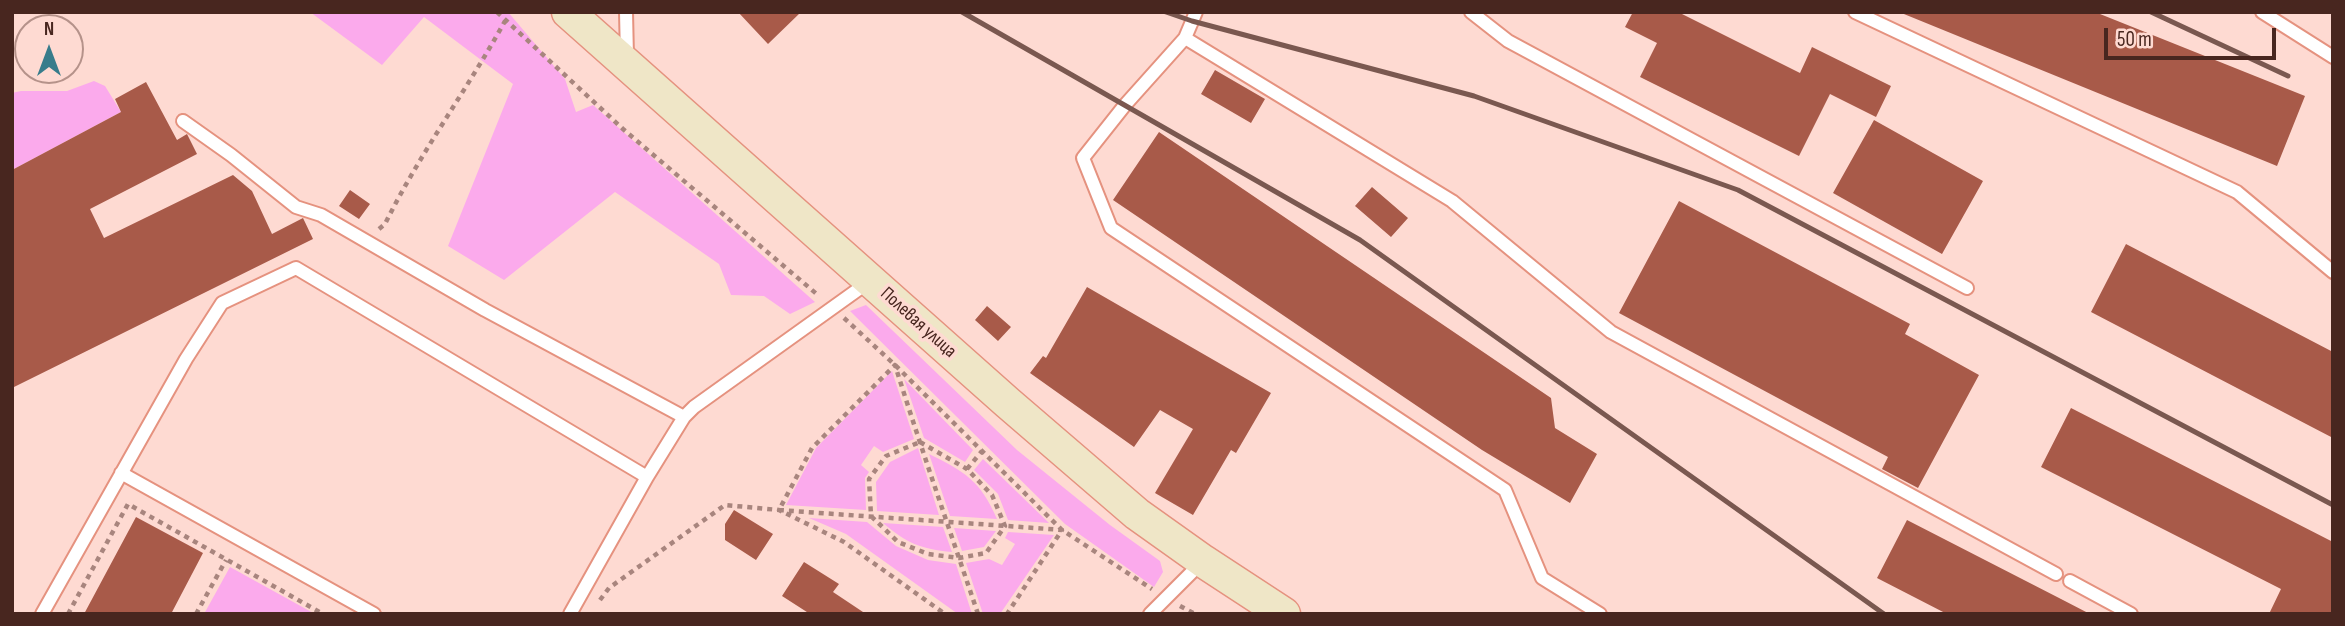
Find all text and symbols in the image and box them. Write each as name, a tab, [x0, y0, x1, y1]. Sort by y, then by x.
north arrow	[14, 14, 84, 84]
scale bar	[2107, 14, 2278, 58]
text: N	[44, 18, 54, 41]
text: 50 m	[2117, 27, 2152, 52]
street label: Полевая улица	[875, 283, 961, 363]

